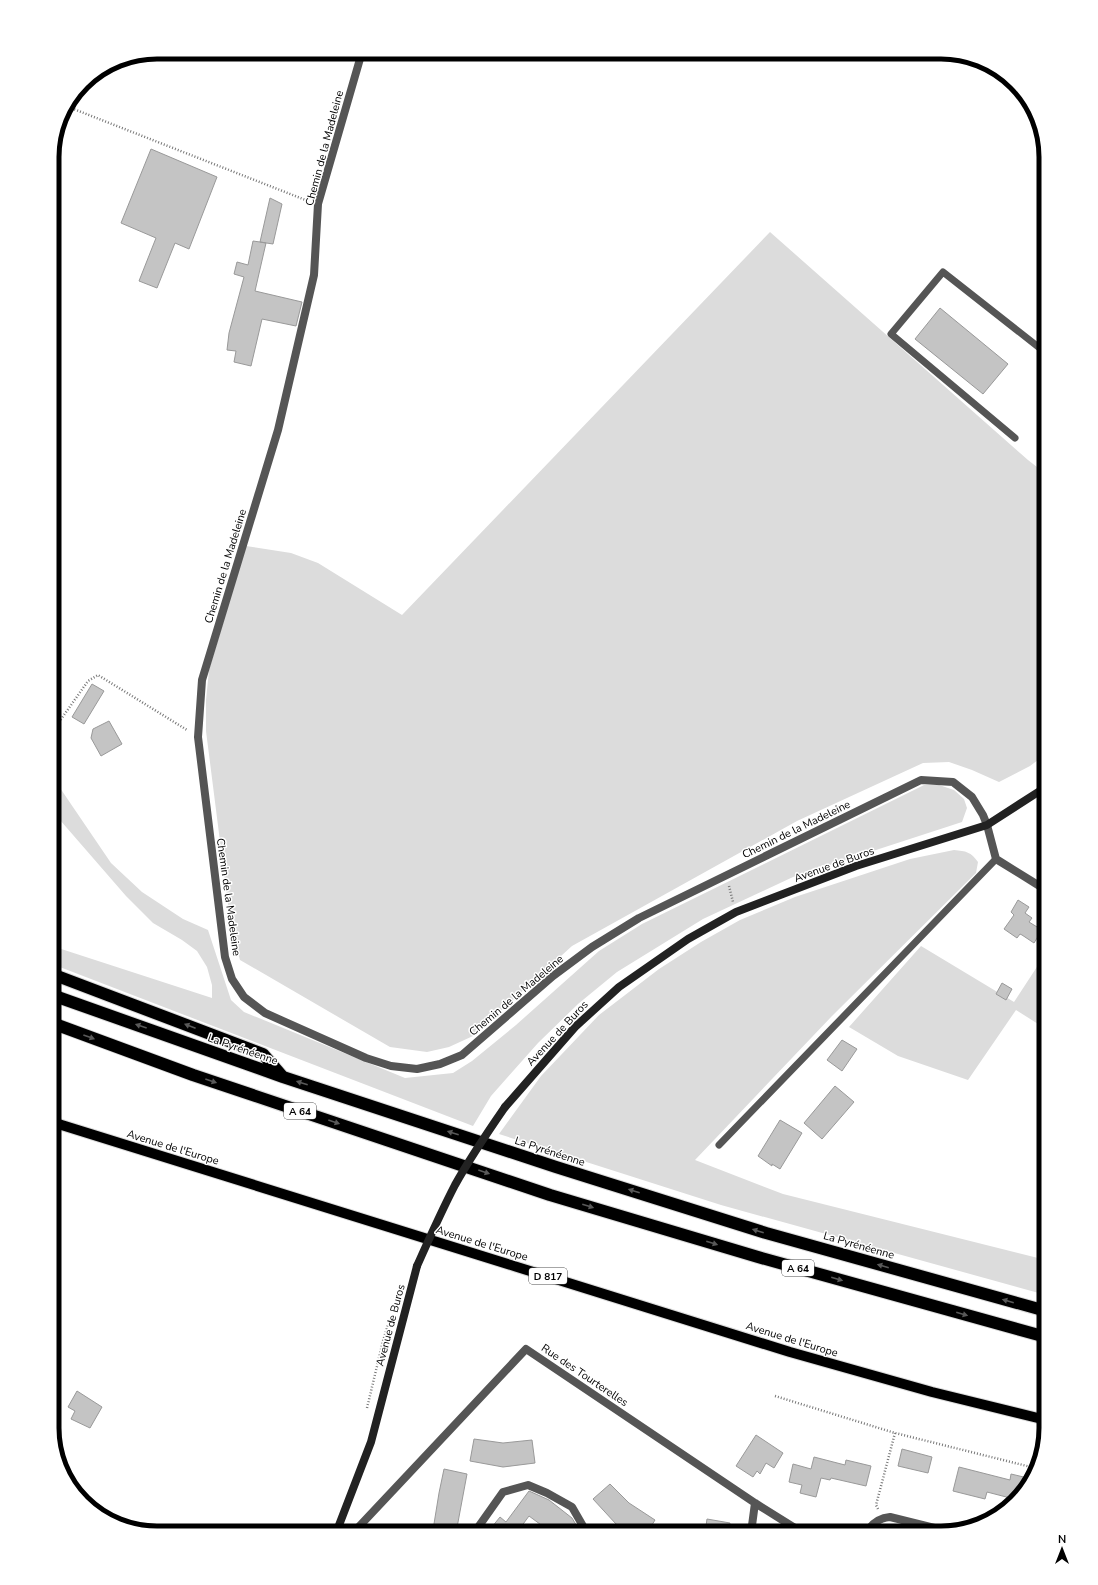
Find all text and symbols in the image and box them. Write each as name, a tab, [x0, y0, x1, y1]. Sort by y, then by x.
street label: Chemin de la Madeleine	[302, 89, 347, 207]
street label: Chemin de la Madeleine	[201, 507, 250, 625]
street label: Chemin de la Madeleine	[740, 797, 853, 862]
street label: Chemin de la Madeleine	[213, 837, 244, 957]
street label: Avenue de Buros	[792, 843, 876, 886]
street label: Chemin de la Madeleine	[466, 951, 567, 1039]
street label: Avenue de Buros	[523, 997, 592, 1069]
one-way arrow	[134, 1023, 146, 1029]
one-way arrow	[183, 1023, 195, 1029]
street label: La Pyrénéenne	[206, 1030, 280, 1069]
one-way arrow	[83, 1034, 95, 1040]
one-way arrow	[205, 1078, 217, 1084]
one-way arrow	[296, 1080, 308, 1086]
road number: A 64	[284, 1103, 316, 1119]
one-way arrow	[329, 1119, 341, 1125]
street label: Avenue de l'Europe	[125, 1126, 221, 1169]
one-way arrow	[446, 1130, 458, 1136]
street label: La Pyrénéenne	[513, 1133, 587, 1170]
one-way arrow	[478, 1170, 490, 1176]
one-way arrow	[628, 1188, 640, 1194]
one-way arrow	[582, 1203, 594, 1209]
street label: Avenue de l'Europe	[434, 1222, 530, 1265]
one-way arrow	[752, 1227, 764, 1233]
street label: La Pyrénéenne	[822, 1228, 896, 1263]
one-way arrow	[706, 1240, 718, 1246]
road number: A 64	[782, 1260, 814, 1276]
one-way arrow	[877, 1263, 889, 1269]
road number: D 817	[529, 1268, 567, 1284]
one-way arrow	[831, 1276, 843, 1282]
street label: Avenue de Buros	[372, 1282, 409, 1368]
one-way arrow	[1002, 1297, 1015, 1303]
one-way arrow	[956, 1311, 968, 1317]
street label: Avenue de l'Europe	[744, 1318, 840, 1361]
street label: Rue des Tourterelles	[538, 1341, 631, 1410]
north arrow	[1042, 1529, 1082, 1569]
text: N	[1058, 1532, 1066, 1547]

